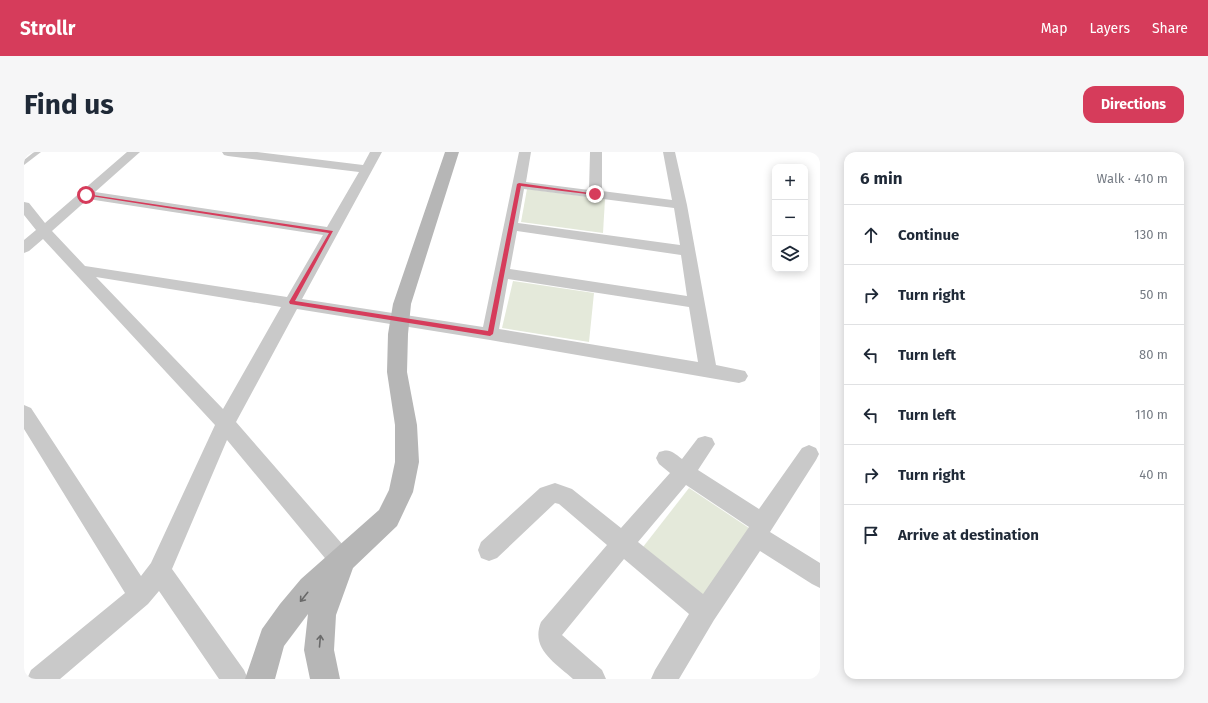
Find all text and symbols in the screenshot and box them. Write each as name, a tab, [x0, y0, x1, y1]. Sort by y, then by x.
text: Strollr	[20, 17, 75, 40]
text: Map	[1041, 20, 1067, 37]
text: Layers	[1089, 20, 1130, 37]
text: Share	[1152, 20, 1188, 37]
button: Directions	[1083, 86, 1184, 123]
text: Find us	[24, 88, 114, 121]
map controls	[772, 164, 808, 272]
button: +	[772, 164, 808, 200]
text: 6 min	[860, 168, 903, 189]
text: Walk · 410 m	[1097, 171, 1168, 186]
route end	[586, 185, 604, 203]
route start	[77, 186, 95, 204]
button: −	[772, 200, 808, 236]
icon: ahead	[860, 224, 882, 246]
text: Continue	[898, 226, 959, 244]
text: 130 m	[1134, 227, 1168, 242]
button: layers	[772, 236, 808, 272]
icon: right	[860, 284, 882, 306]
text: Turn right	[898, 286, 965, 304]
text: 50 m	[1140, 287, 1168, 302]
icon: left	[860, 344, 882, 366]
text: Turn left	[898, 346, 956, 364]
text: 80 m	[1139, 347, 1168, 362]
icon: left	[860, 404, 882, 426]
text: Turn left	[898, 406, 956, 424]
text: 110 m	[1135, 407, 1168, 422]
icon: right	[860, 464, 882, 486]
text: Turn right	[898, 466, 965, 484]
text: 40 m	[1139, 467, 1168, 482]
icon: arrive	[860, 524, 882, 546]
text: Arrive at destination	[898, 526, 1039, 544]
one-way arrow	[300, 592, 309, 603]
one-way arrow	[316, 635, 324, 648]

